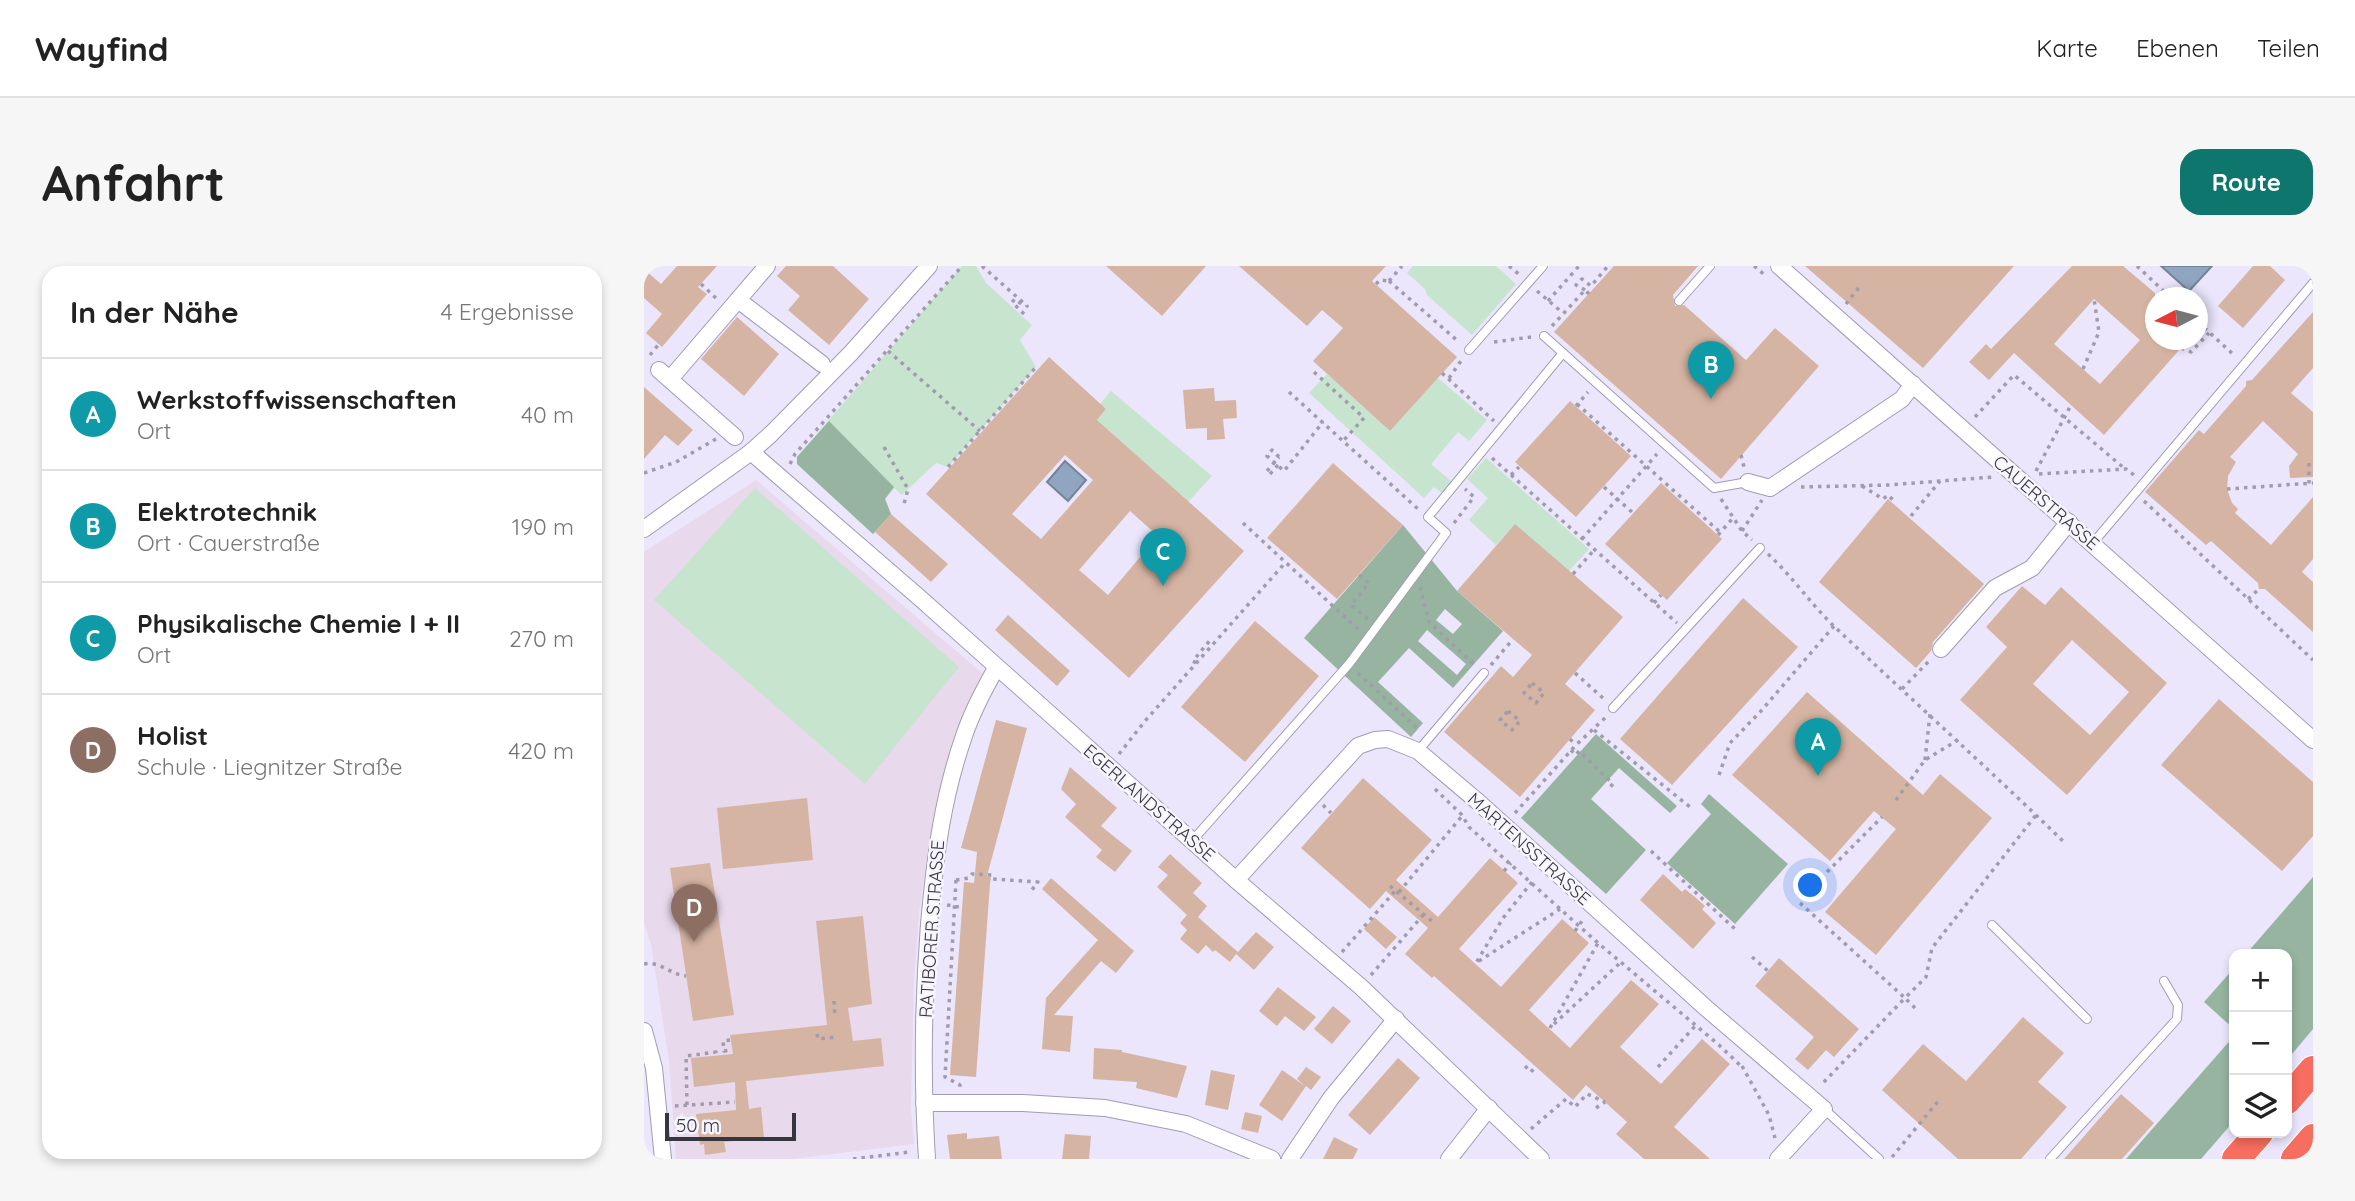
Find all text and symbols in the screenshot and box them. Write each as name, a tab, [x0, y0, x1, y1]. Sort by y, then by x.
text: Wayfind	[35, 28, 169, 69]
text: Karte	[2036, 33, 2098, 63]
text: Ebenen	[2136, 33, 2219, 63]
text: Teilen	[2257, 33, 2320, 63]
button: Route	[2180, 149, 2313, 215]
text: Anfahrt	[42, 152, 225, 213]
north arrow	[2145, 287, 2208, 350]
text: In der Nähe	[70, 293, 239, 331]
text: 4 Ergebnisse	[440, 297, 574, 326]
pin: B	[1688, 341, 1734, 399]
text: Werkstoffwissenschaften	[137, 383, 457, 416]
text: A	[86, 400, 100, 429]
text: 40 m	[521, 400, 574, 429]
text: Ort	[137, 416, 171, 445]
street label: CAUERSTRASSE	[1988, 450, 2104, 555]
text: Elektrotechnik	[137, 495, 317, 528]
text: B	[85, 512, 101, 541]
text: 190 m	[512, 512, 574, 541]
text: Ort · Cauerstraße	[137, 528, 320, 557]
pin: C	[1140, 528, 1186, 586]
text: Physikalische Chemie I + II	[137, 607, 460, 640]
text: C	[86, 624, 100, 653]
text: 270 m	[509, 624, 574, 653]
text: Ort	[137, 640, 171, 669]
pin: A	[1795, 718, 1841, 776]
text: Holist	[137, 719, 208, 752]
text: D	[85, 736, 101, 765]
text: 420 m	[508, 736, 574, 765]
street label: EGERLANDSTRASSE	[1079, 739, 1220, 866]
text: Schule · Liegnitzer Straße	[137, 752, 403, 781]
street label: MARTENSSTRASSE	[1463, 787, 1596, 910]
street label: RATIBORER STRASSE	[914, 839, 949, 1019]
your location	[1793, 868, 1827, 902]
pin: D	[671, 884, 717, 942]
map controls	[2229, 949, 2292, 1138]
button: +	[2229, 949, 2292, 1012]
button: −	[2229, 1012, 2292, 1075]
button: layers	[2229, 1075, 2292, 1138]
scale bar	[665, 1110, 796, 1142]
text: 50 m	[676, 1113, 720, 1137]

